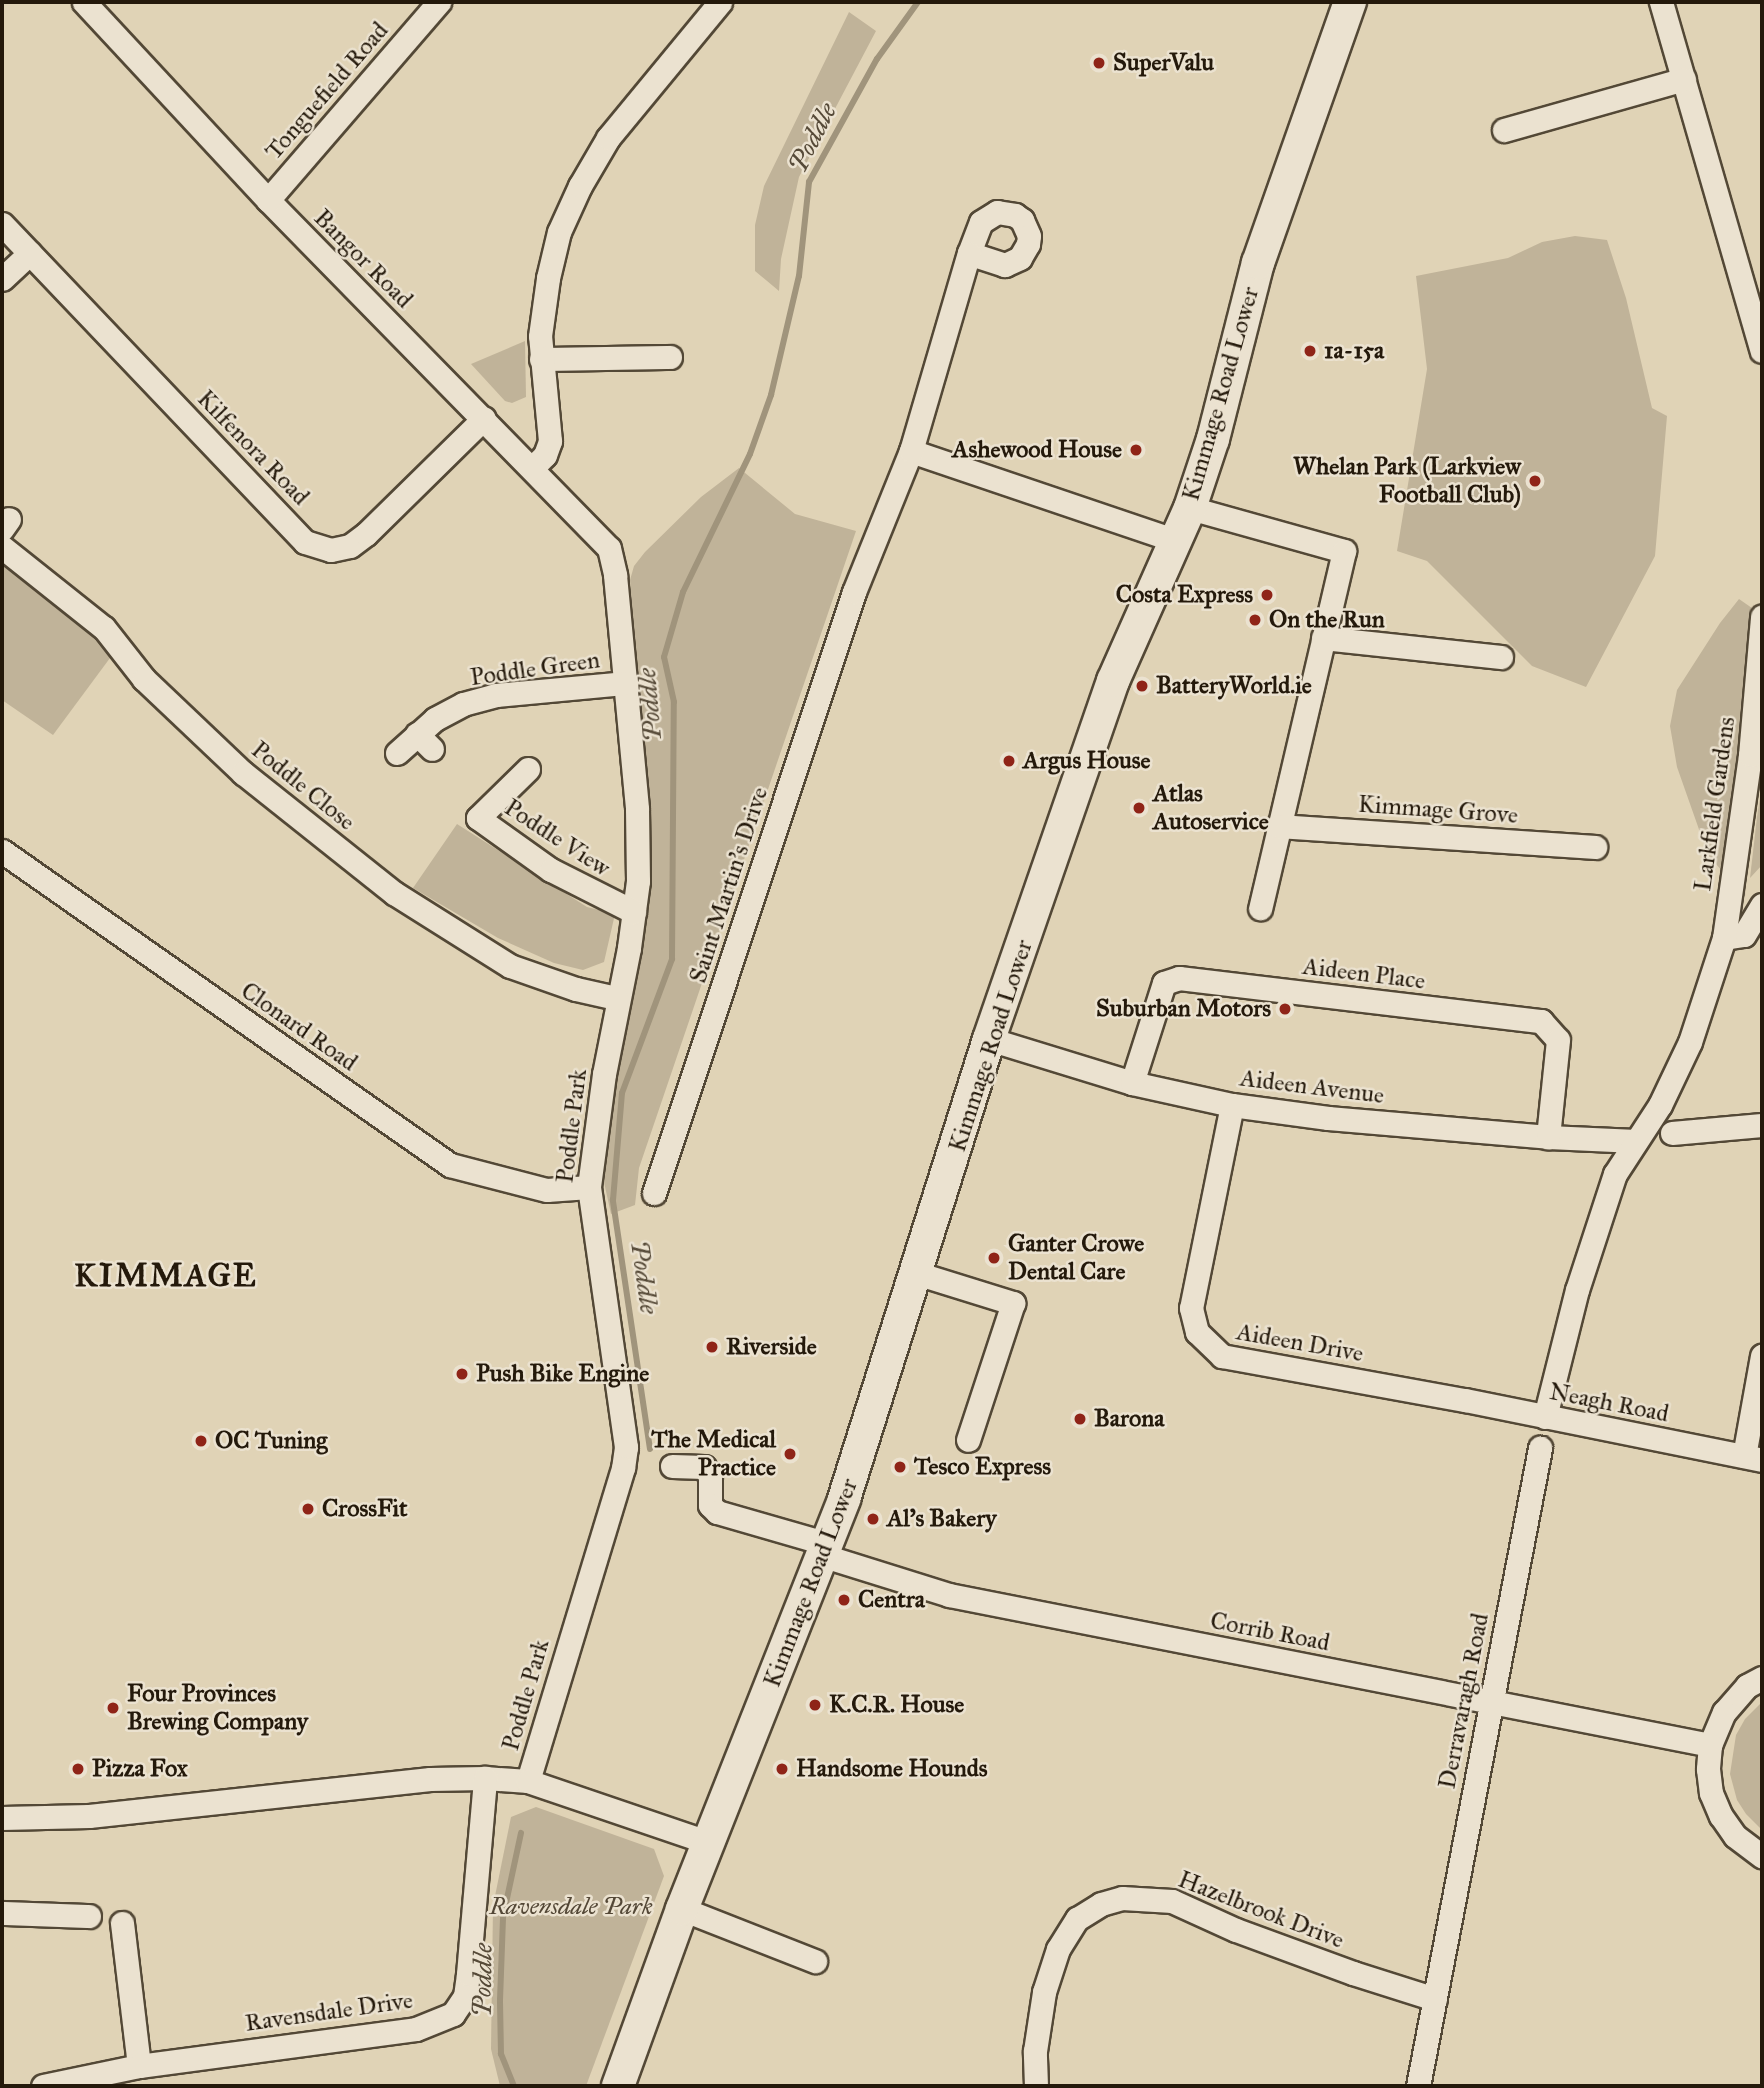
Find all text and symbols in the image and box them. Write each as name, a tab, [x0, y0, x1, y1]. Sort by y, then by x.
street label: Tonguefield Road	[260, 16, 394, 166]
place label: SuperValu	[1113, 49, 1214, 77]
marker: SuperValu	[1091, 55, 1107, 71]
water label: Poddle	[782, 98, 844, 178]
street label: Bangor Road	[308, 204, 418, 314]
street label: Kimmage Road Lower	[1177, 284, 1265, 504]
place label: 1a-15a	[1324, 337, 1384, 365]
marker: 1a-15a	[1302, 343, 1318, 359]
street label: Kilfenora Road	[191, 385, 315, 511]
place label: Ashewood House	[952, 436, 1122, 464]
marker: Ashewood House	[1128, 442, 1144, 458]
place label: Whelan Park (Larkview Football Club)	[1293, 453, 1521, 509]
marker: Whelan Park (Larkview Football Club)	[1527, 473, 1543, 489]
place label: Costa Express	[1116, 581, 1253, 609]
marker: Costa Express	[1259, 587, 1275, 603]
place label: On the Run	[1269, 606, 1385, 634]
marker: On the Run	[1247, 612, 1263, 628]
street label: Poddle Green	[468, 646, 602, 692]
water label: Poddle	[631, 667, 669, 743]
place label: BatteryWorld.ie	[1156, 672, 1312, 700]
marker: BatteryWorld.ie	[1134, 678, 1150, 694]
street label: Larkfield Gardens	[1689, 715, 1741, 893]
street label: Poddle Close	[245, 736, 361, 836]
place label: Argus House	[1023, 747, 1151, 775]
marker: Argus House	[1001, 753, 1017, 769]
place label: Atlas Autoservice	[1153, 780, 1269, 836]
street label: Saint Martin's Drive	[684, 783, 774, 987]
street label: Kimmage Grove	[1357, 790, 1519, 830]
street label: Poddle View	[499, 793, 615, 883]
marker: Atlas Autoservice	[1131, 800, 1147, 816]
street label: Kimmage Road Lower	[943, 936, 1039, 1156]
street label: Aideen Place	[1301, 952, 1427, 996]
street label: Clonard Road	[235, 976, 363, 1078]
place label: Suburban Motors	[1096, 995, 1271, 1023]
marker: Suburban Motors	[1277, 1001, 1293, 1017]
street label: Aideen Avenue	[1238, 1064, 1386, 1110]
street label: Poddle Park	[551, 1067, 593, 1185]
place label: Ganter Crowe Dental Care	[1008, 1230, 1144, 1286]
water label: Poddle	[623, 1238, 665, 1316]
marker: Ganter Crowe Dental Care	[986, 1250, 1002, 1266]
district label: KIMMAGE	[75, 1257, 257, 1295]
street label: Aideen Drive	[1234, 1318, 1366, 1368]
place label: Riverside	[726, 1333, 817, 1361]
marker: Riverside	[704, 1339, 720, 1355]
place label: Push Bike Engine	[476, 1360, 649, 1388]
marker: Push Bike Engine	[454, 1366, 470, 1382]
street label: Neagh Road	[1547, 1377, 1671, 1429]
place label: Barona	[1094, 1405, 1164, 1433]
marker: Barona	[1072, 1411, 1088, 1427]
place label: The Medical Practice	[651, 1426, 776, 1482]
place label: OC Tuning	[215, 1427, 327, 1455]
marker: OC Tuning	[193, 1433, 209, 1449]
marker: The Medical Practice	[782, 1446, 798, 1462]
place label: Tesco Express	[914, 1453, 1051, 1481]
marker: Tesco Express	[892, 1459, 908, 1475]
street label: Kimmage Road Lower	[758, 1475, 864, 1691]
place label: CrossFit	[322, 1495, 408, 1523]
marker: CrossFit	[300, 1501, 316, 1517]
place label: Al's Bakery	[887, 1505, 997, 1533]
marker: Al's Bakery	[865, 1511, 881, 1527]
place label: Centra	[858, 1586, 925, 1614]
marker: Centra	[836, 1592, 852, 1608]
street label: Corrib Road	[1208, 1606, 1332, 1658]
street label: Derravaragh Road	[1433, 1611, 1495, 1791]
street label: Poddle Park	[496, 1636, 556, 1754]
place label: Four Provinces Brewing Company	[127, 1680, 308, 1736]
place label: K.C.R. House	[829, 1691, 964, 1719]
marker: K.C.R. House	[807, 1697, 823, 1713]
marker: Four Provinces Brewing Company	[105, 1700, 121, 1716]
place label: Pizza Fox	[92, 1755, 188, 1783]
place label: Handsome Hounds	[796, 1755, 987, 1783]
marker: Pizza Fox	[70, 1761, 86, 1777]
marker: Handsome Hounds	[774, 1761, 790, 1777]
street label: Hazelbrook Drive	[1174, 1865, 1348, 1955]
park label: Ravensdale Park	[489, 1893, 653, 1921]
water label: Poddle	[467, 1943, 499, 2017]
street label: Ravensdale Drive	[243, 1986, 415, 2038]

